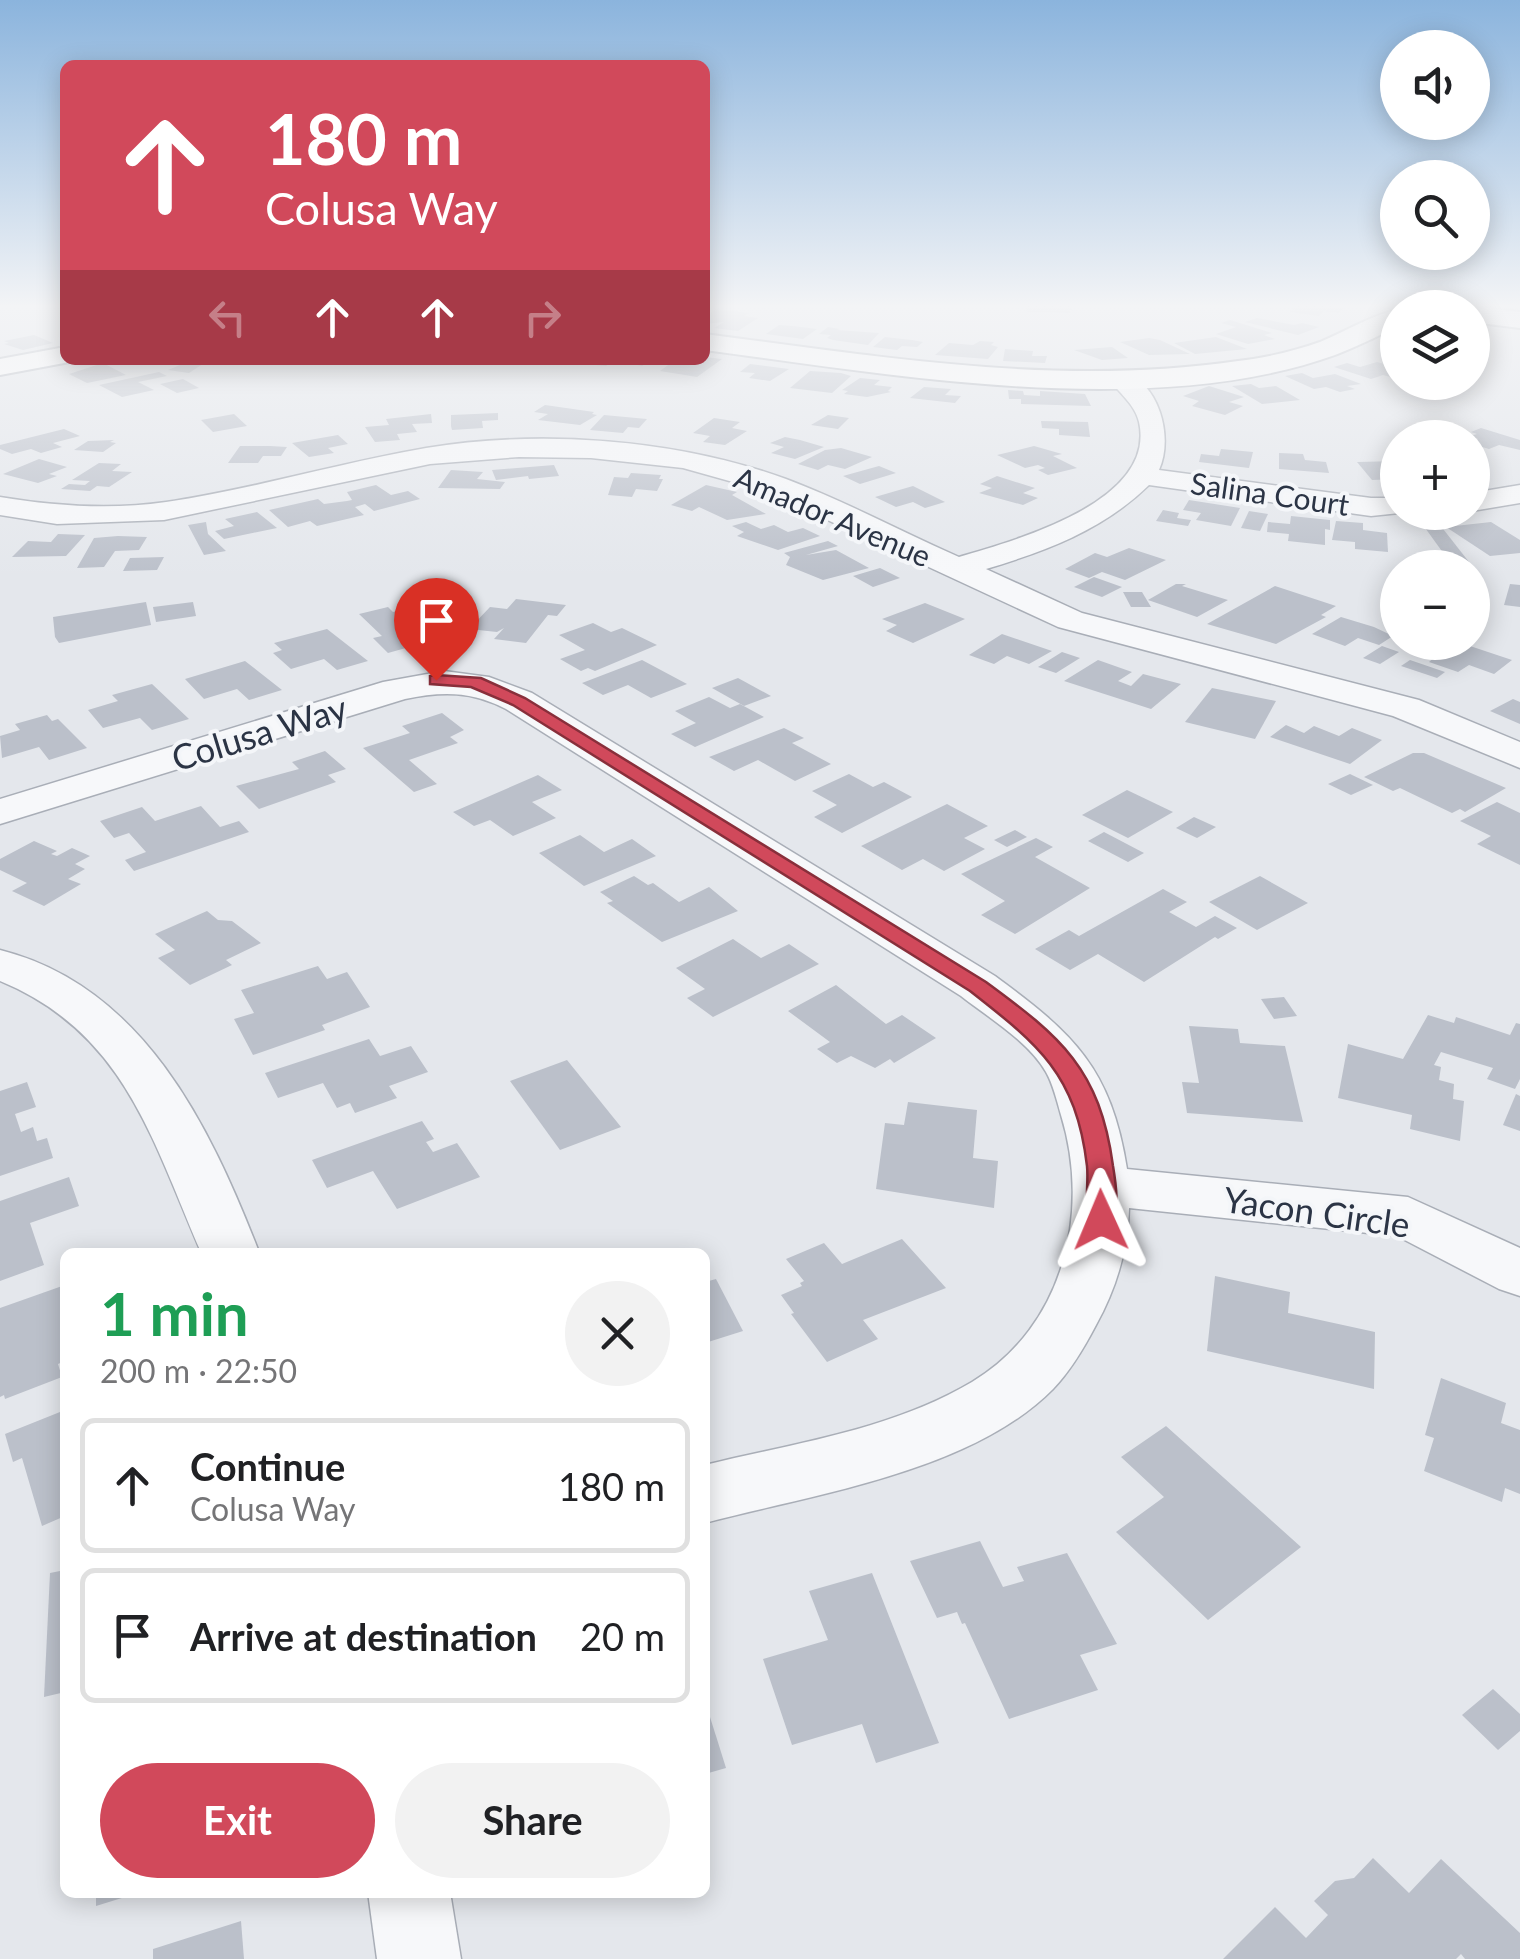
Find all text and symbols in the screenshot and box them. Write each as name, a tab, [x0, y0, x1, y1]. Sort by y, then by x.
map controls	[1380, 30, 1490, 660]
button: sound	[1380, 30, 1490, 140]
text: 180 m	[265, 96, 462, 180]
icon: ahead	[100, 100, 230, 230]
button: search	[1380, 160, 1490, 270]
text: Colusa Way	[265, 181, 498, 235]
icon: left	[200, 290, 255, 345]
icon: ahead	[305, 290, 360, 345]
icon: ahead	[410, 290, 465, 345]
icon: right	[515, 290, 570, 345]
button: layers	[1380, 290, 1490, 400]
button: +	[1380, 420, 1490, 530]
street label: Amador Avenue	[729, 458, 937, 574]
street label: Salina Court	[1188, 464, 1352, 522]
button: −	[1380, 550, 1490, 660]
pin	[394, 578, 479, 681]
icon: arrive	[409, 593, 464, 648]
street label: Colusa Way	[166, 685, 352, 779]
position arrow	[1049, 1168, 1153, 1272]
street label: Yacon Circle	[1221, 1177, 1413, 1245]
text: 1 min	[100, 1277, 249, 1349]
button: close	[565, 1281, 670, 1386]
text: 200 m · 22:50	[100, 1351, 297, 1390]
text: Continue	[190, 1443, 345, 1489]
icon: ahead	[105, 1458, 160, 1513]
text: 180 m	[558, 1463, 665, 1509]
text: Colusa Way	[190, 1489, 355, 1528]
icon: arrive	[105, 1608, 160, 1663]
text: Arrive at destination	[190, 1613, 537, 1659]
text: 20 m	[580, 1613, 665, 1659]
button: Exit	[100, 1763, 375, 1878]
button: Share	[395, 1763, 670, 1878]

